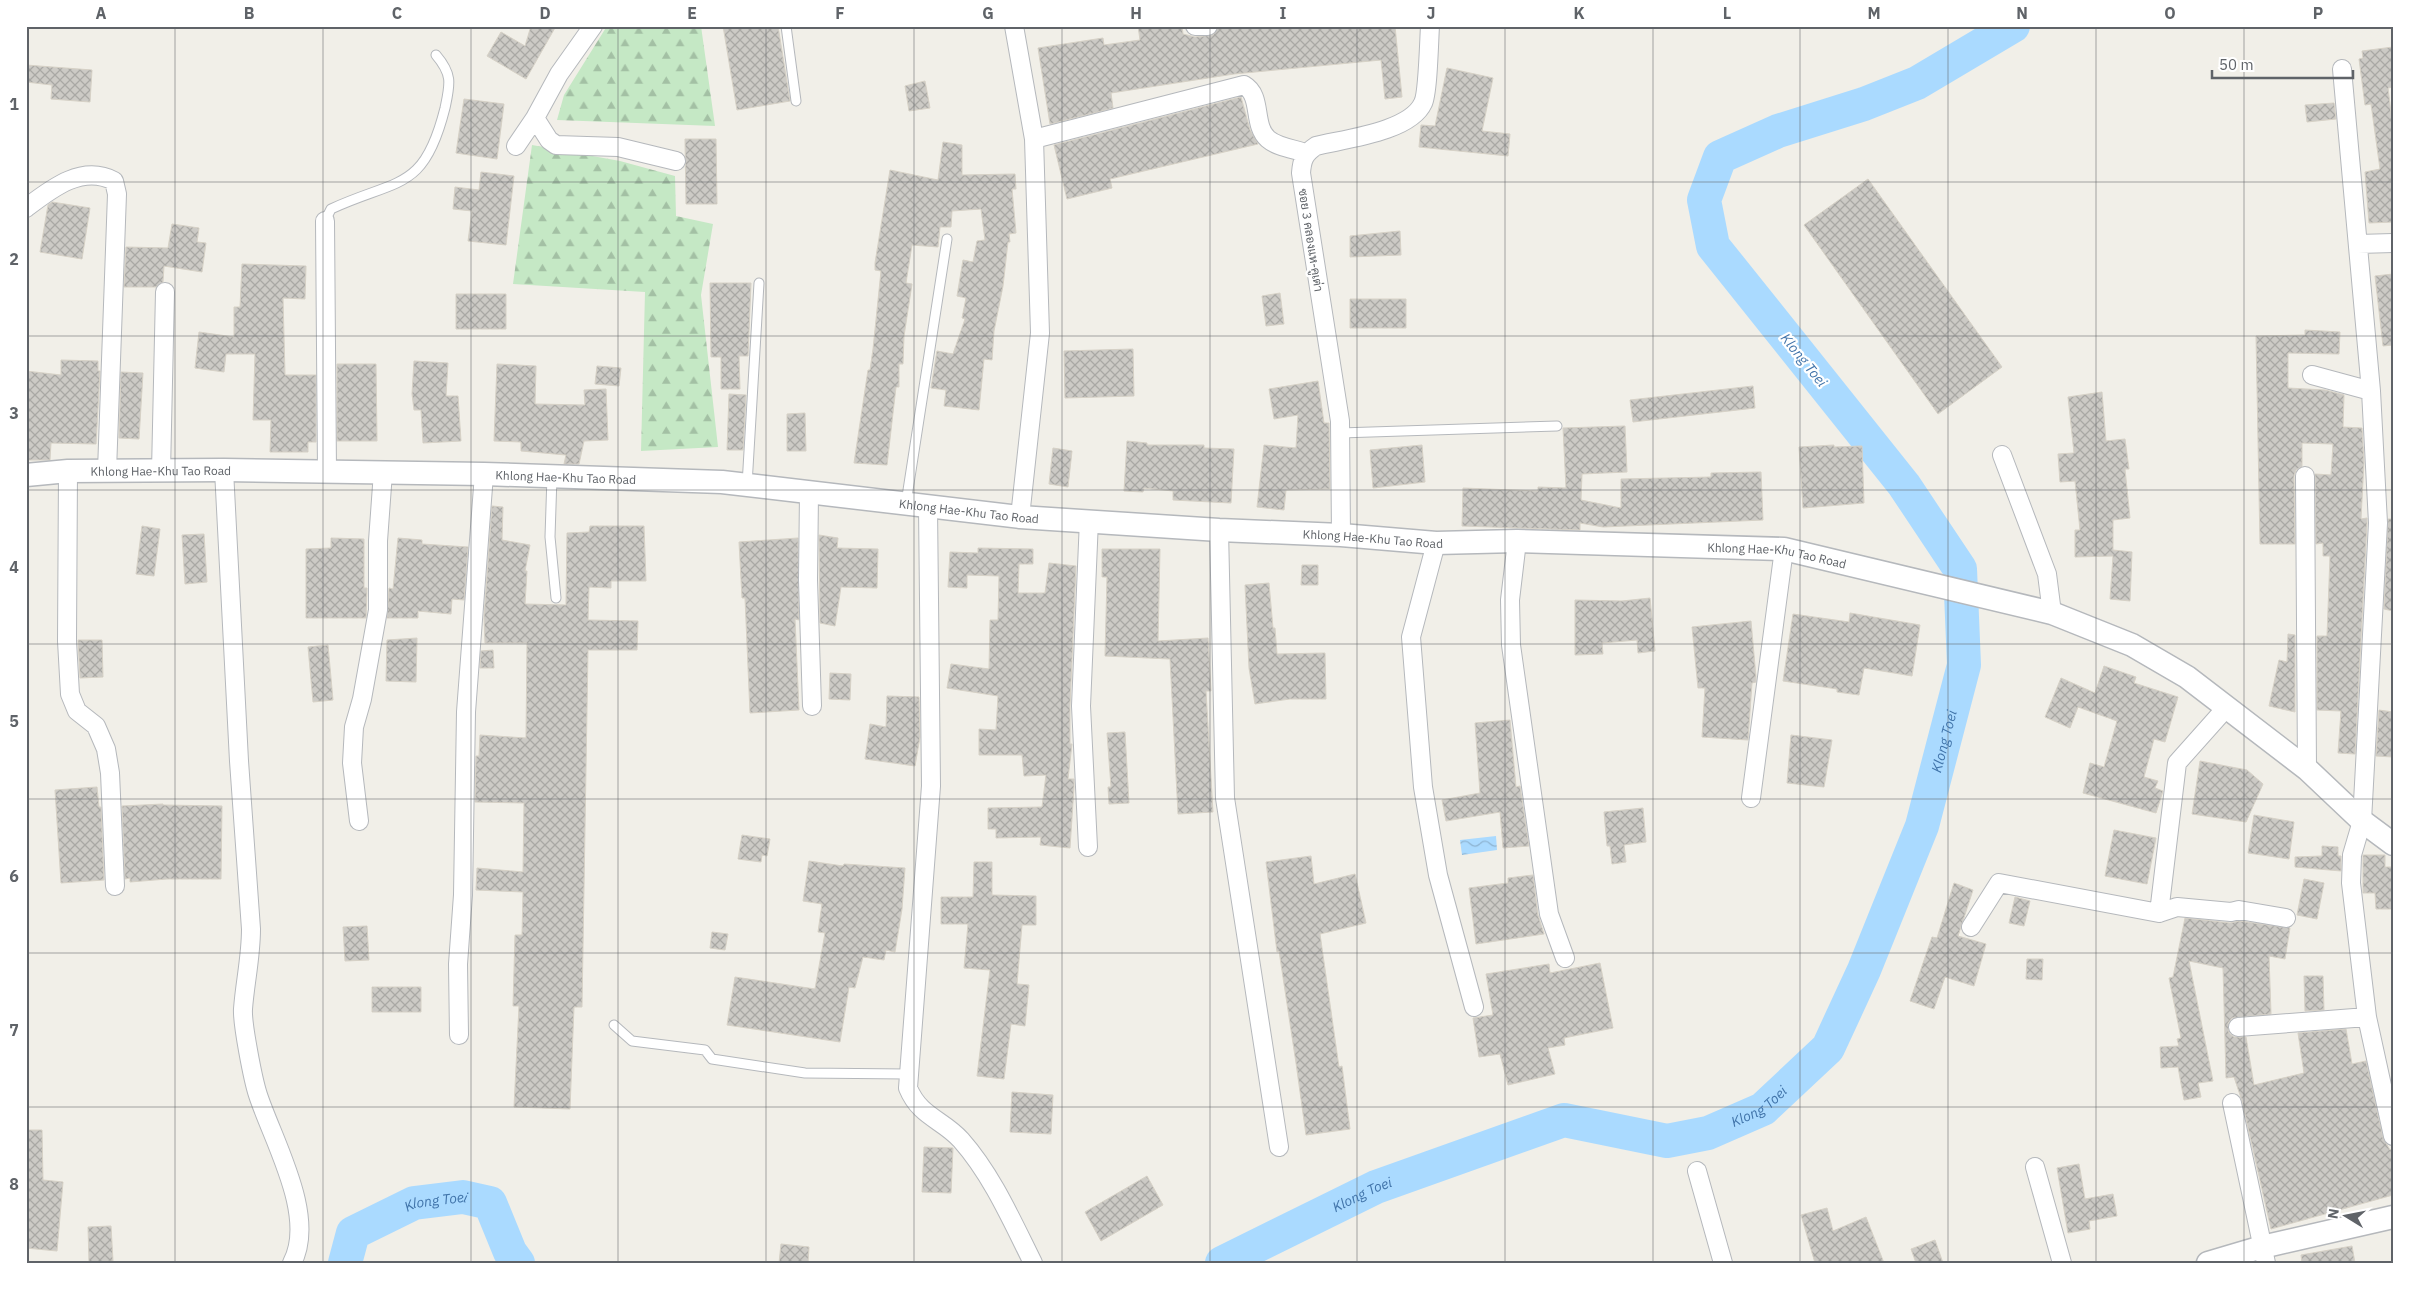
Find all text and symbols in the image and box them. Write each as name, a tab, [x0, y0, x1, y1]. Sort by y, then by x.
text: A	[96, 3, 107, 23]
text: B	[244, 3, 255, 23]
text: C	[392, 3, 402, 23]
text: D	[539, 3, 551, 23]
text: E	[687, 3, 697, 23]
text: F	[835, 3, 845, 23]
text: G	[982, 3, 994, 23]
text: H	[1130, 3, 1142, 23]
text: I	[1280, 3, 1287, 23]
text: J	[1427, 3, 1435, 23]
text: K	[1573, 3, 1585, 23]
text: L	[1723, 3, 1731, 23]
text: M	[1867, 3, 1881, 23]
text: N	[2016, 3, 2028, 23]
text: O	[2164, 3, 2176, 23]
text: P	[2313, 3, 2323, 23]
scale bar	[2212, 48, 2353, 80]
text: 50 m	[2219, 55, 2254, 74]
text: 1	[9, 94, 19, 114]
street label: ซอย 3 คลองแห-คูเต่า	[1294, 187, 1327, 293]
text: 2	[9, 249, 19, 269]
water label: Klong Toei	[1777, 330, 1831, 391]
text: 3	[9, 403, 19, 423]
street label: Khlong Hae-Khu Tao Road	[90, 462, 231, 478]
street label: Khlong Hae-Khu Tao Road	[495, 467, 636, 487]
street label: Khlong Hae-Khu Tao Road	[898, 495, 1039, 526]
street label: Khlong Hae-Khu Tao Road	[1302, 526, 1443, 551]
street label: Khlong Hae-Khu Tao Road	[1707, 539, 1848, 571]
text: 4	[9, 557, 19, 577]
water label: Klong Toei	[1927, 708, 1961, 774]
text: 5	[9, 711, 19, 731]
text: 6	[9, 866, 19, 886]
text: 7	[9, 1020, 19, 1040]
water label: Klong Toei	[1728, 1082, 1791, 1131]
water label: Klong Toei	[1329, 1173, 1395, 1216]
text: 8	[9, 1174, 19, 1194]
water label: Klong Toei	[401, 1188, 470, 1215]
north arrow	[2322, 1192, 2372, 1242]
text: N	[2323, 1207, 2343, 1220]

